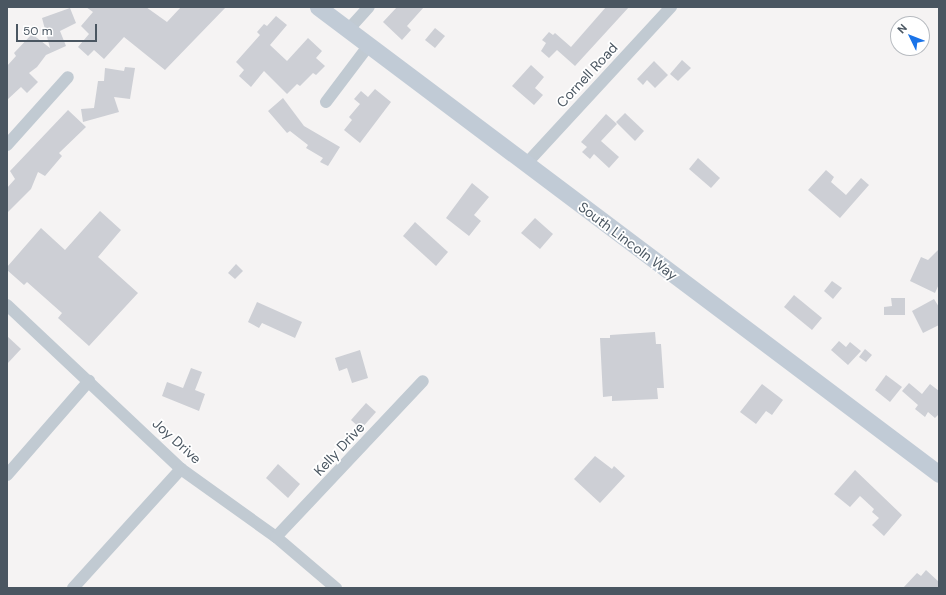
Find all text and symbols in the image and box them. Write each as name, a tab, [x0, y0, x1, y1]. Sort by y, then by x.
scale bar	[18, 16, 99, 42]
north arrow	[890, 16, 930, 56]
text: N	[894, 21, 910, 36]
text: 50 m	[23, 23, 52, 39]
street label: Cornell Road	[553, 39, 621, 111]
street label: South Lincoln Way	[575, 198, 681, 284]
street label: Joy Drive	[149, 415, 205, 467]
street label: Kelly Drive	[310, 419, 368, 479]

